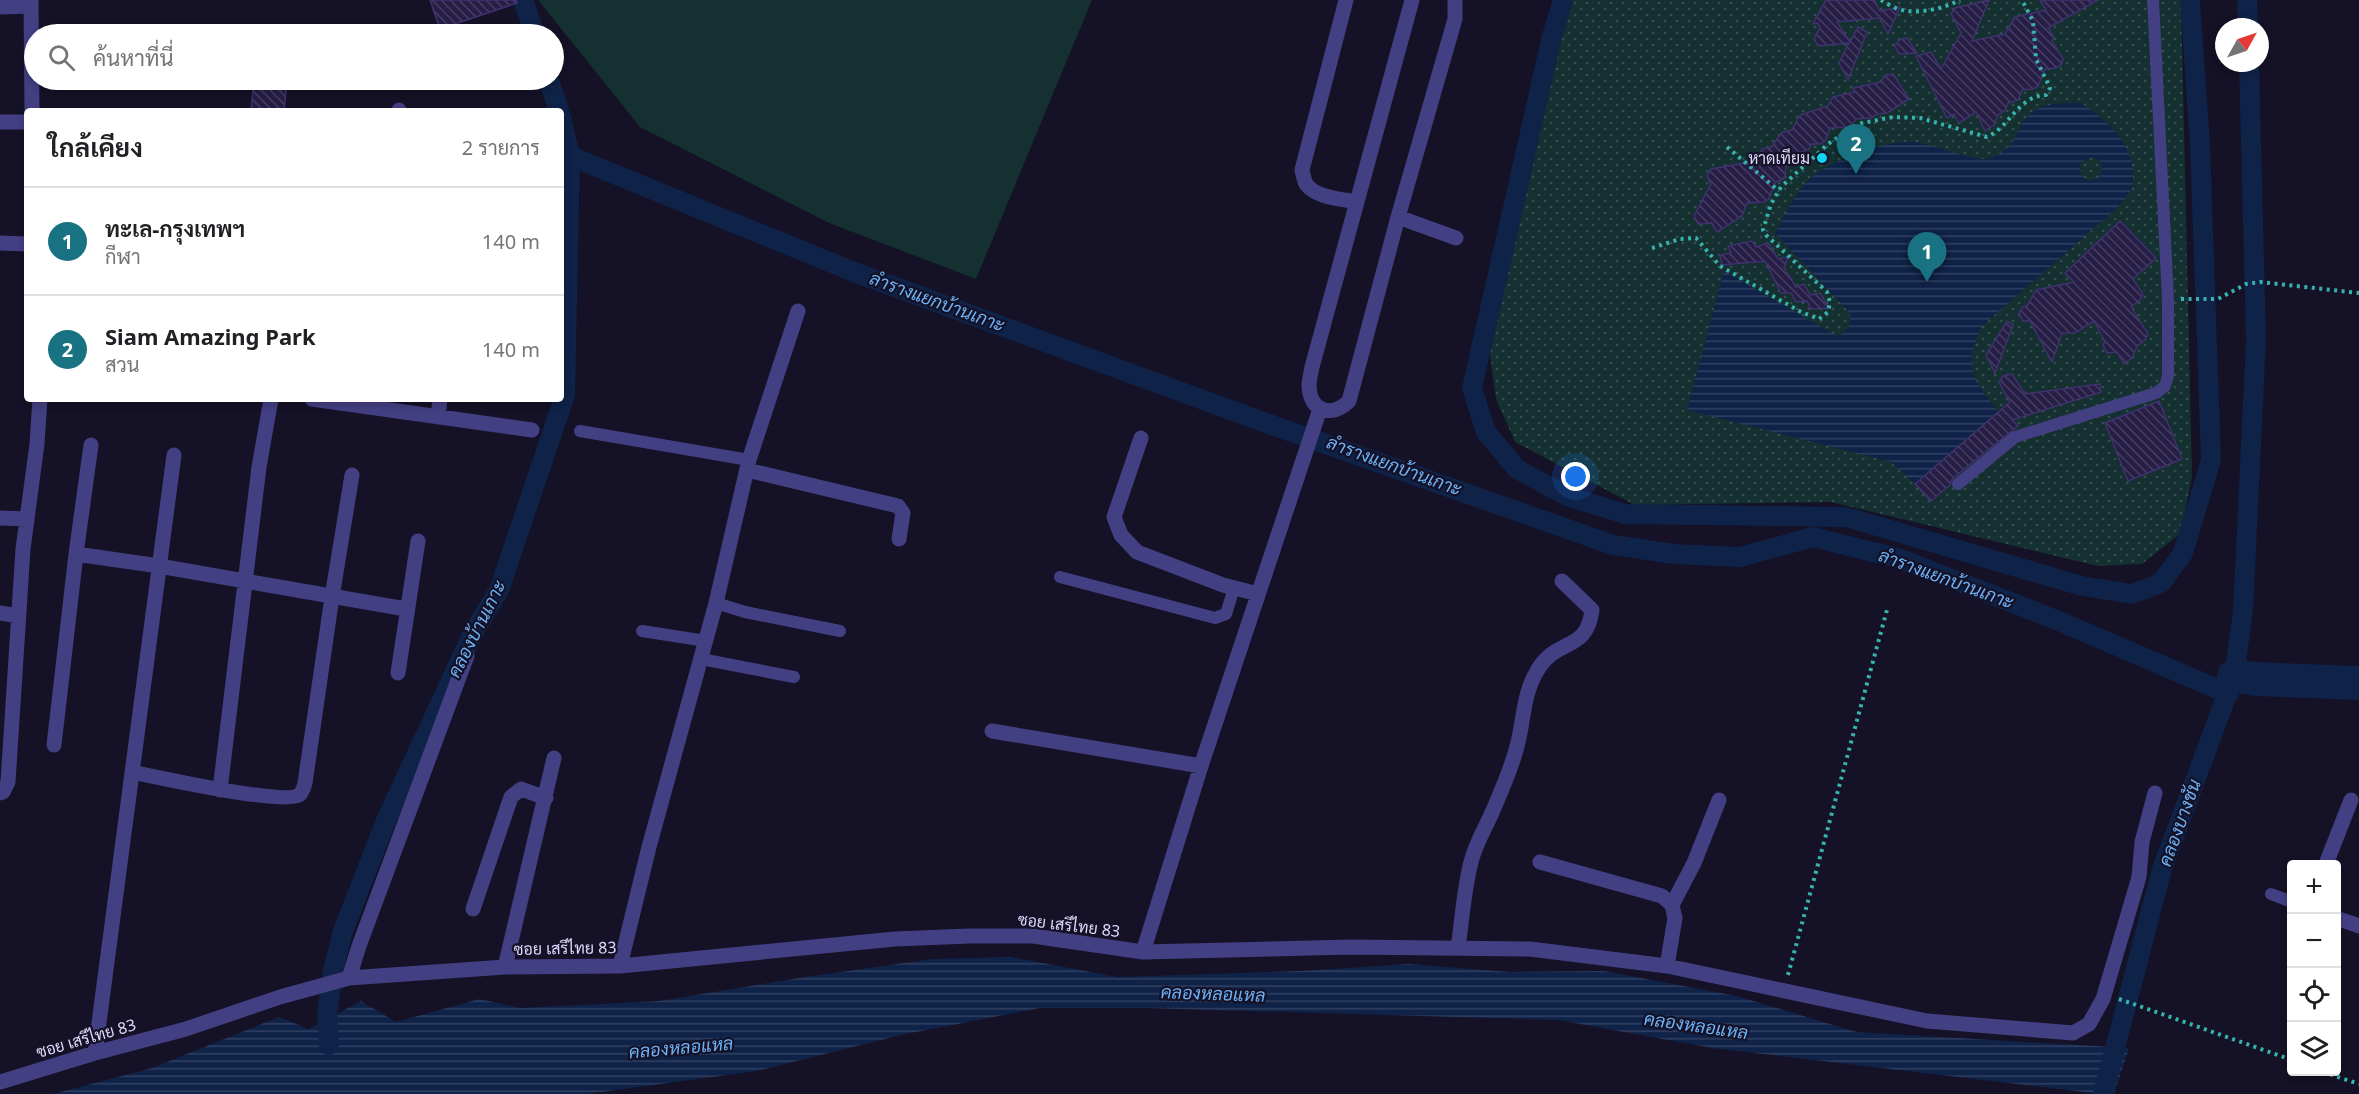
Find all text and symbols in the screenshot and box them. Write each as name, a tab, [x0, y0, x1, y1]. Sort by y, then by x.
north arrow	[2215, 18, 2269, 72]
search box	[24, 24, 564, 90]
icon: search	[45, 41, 78, 74]
text: ค้นหาที่นี่	[93, 42, 173, 72]
pin: 2	[1836, 124, 1876, 174]
text: ใกล้เคียง	[48, 129, 143, 165]
text: 2 รายการ	[462, 134, 540, 161]
place label: หาดเทียม	[1748, 147, 1810, 169]
marker: หาดเทียม	[1815, 151, 1829, 165]
text: ทะเล-กรุงเทพฯ	[105, 213, 245, 243]
text: 1	[62, 228, 73, 255]
text: 140 m	[482, 228, 540, 255]
pin: 1	[1908, 232, 1946, 282]
text: กีฬา	[105, 243, 141, 270]
water label: ลำรางแยกบ้านเกาะ	[867, 266, 1009, 337]
text: Siam Amazing Park	[105, 321, 316, 351]
text: 2	[62, 336, 73, 363]
text: 140 m	[482, 336, 540, 363]
text: สวน	[105, 351, 140, 378]
water label: ลำรางแยกบ้านเกาะ	[1324, 430, 1466, 501]
your location	[1561, 462, 1590, 491]
water label: ลำรางแยกบ้านเกาะ	[1876, 543, 2018, 614]
water label: คลองบ้านเกาะ	[441, 575, 511, 681]
water label: คลองบางชัน	[2152, 775, 2206, 869]
map controls	[2287, 860, 2341, 1076]
button: +	[2287, 860, 2341, 914]
street label: ซอย เสรีไทย 83	[1017, 908, 1121, 942]
button: −	[2287, 914, 2341, 968]
street label: ซอย เสรีไทย 83	[513, 936, 617, 960]
button: locate	[2287, 968, 2341, 1022]
water label: คลองหลอแหล	[1160, 979, 1266, 1007]
water label: คลองหลอแหล	[1643, 1006, 1750, 1044]
street label: ซอย เสรีไทย 83	[34, 1013, 138, 1063]
button: layers	[2287, 1022, 2341, 1076]
water label: คลองหลอแหล	[628, 1030, 734, 1064]

